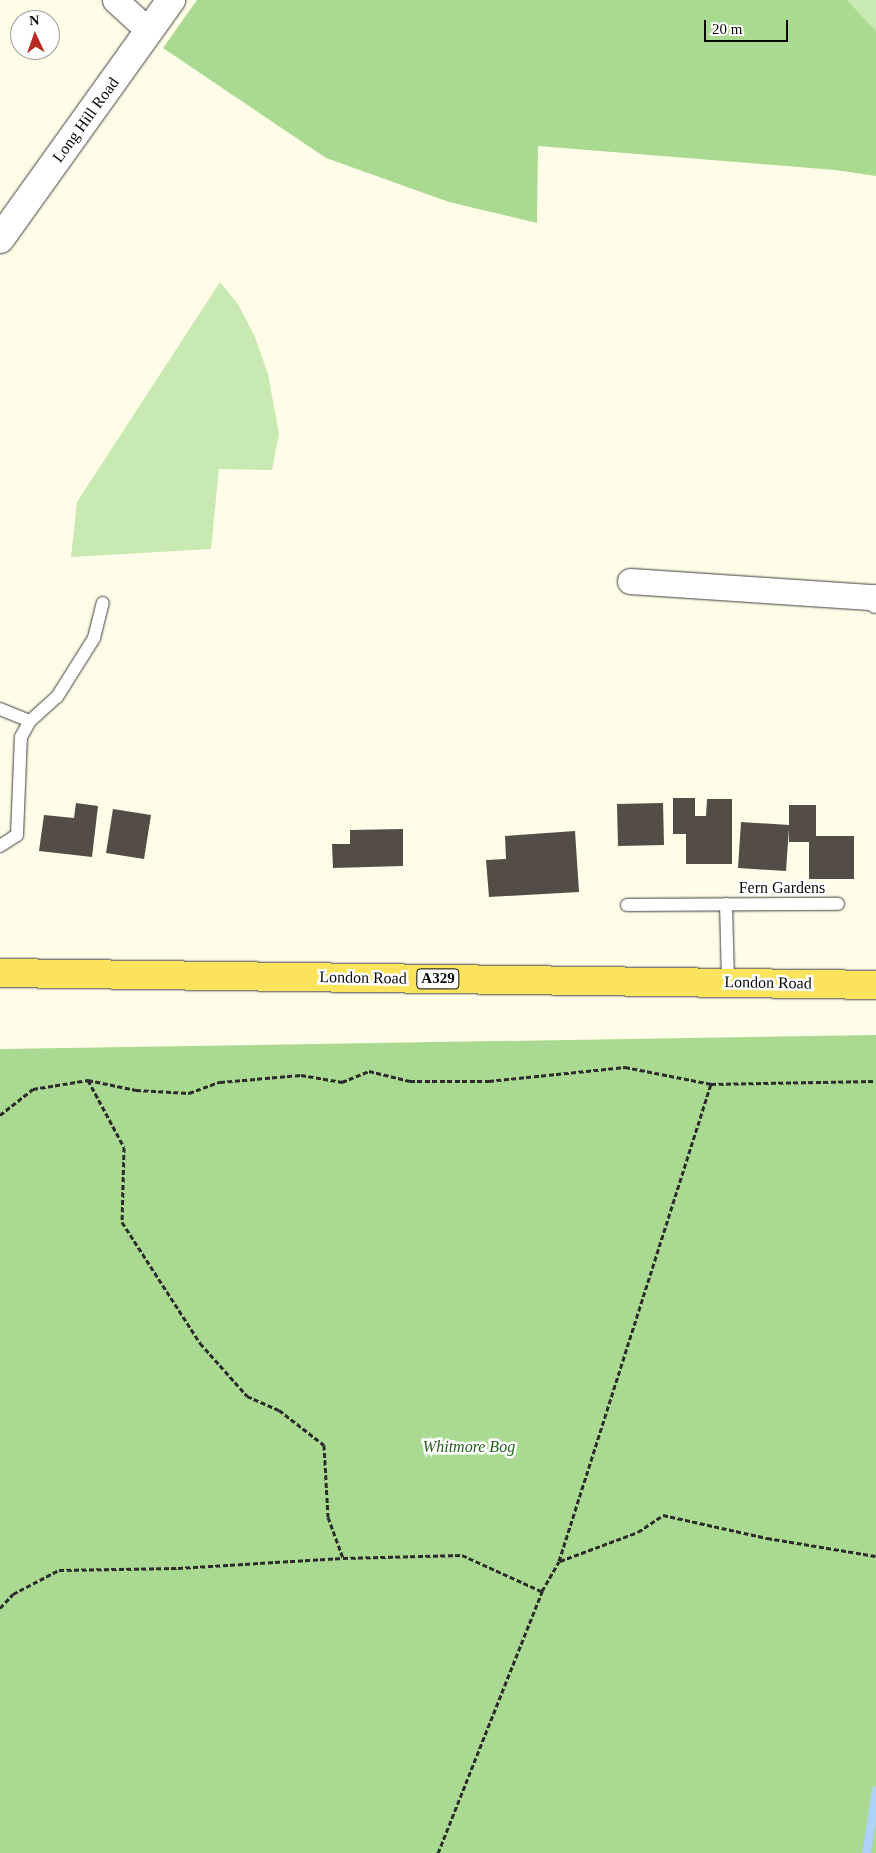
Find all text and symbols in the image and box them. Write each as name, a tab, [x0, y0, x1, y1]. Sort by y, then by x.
north arrow	[10, 10, 60, 60]
scale bar	[706, 10, 790, 42]
text: N	[29, 13, 40, 28]
text: 20 m	[712, 21, 742, 37]
street label: Long Hill Road	[49, 74, 123, 166]
street label: Fern Gardens	[739, 878, 825, 898]
road number: A329	[416, 966, 460, 992]
street label: London Road	[319, 968, 407, 988]
street label: London Road	[724, 973, 812, 993]
park label: Whitmore Bog	[423, 1437, 515, 1457]

